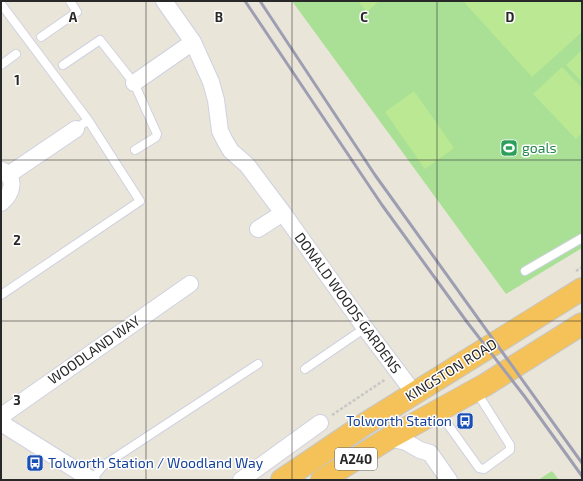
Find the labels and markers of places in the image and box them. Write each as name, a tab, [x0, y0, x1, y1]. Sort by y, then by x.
sports icon: goals	[499, 138, 519, 158]
place label: goals	[522, 139, 557, 156]
bus stop icon: Tolworth Station	[455, 411, 475, 431]
place label: Tolworth Station	[346, 412, 452, 429]
bus stop icon: Tolworth Station / Woodland Way	[25, 453, 45, 473]
place label: Tolworth Station / Woodland Way	[48, 454, 264, 471]

